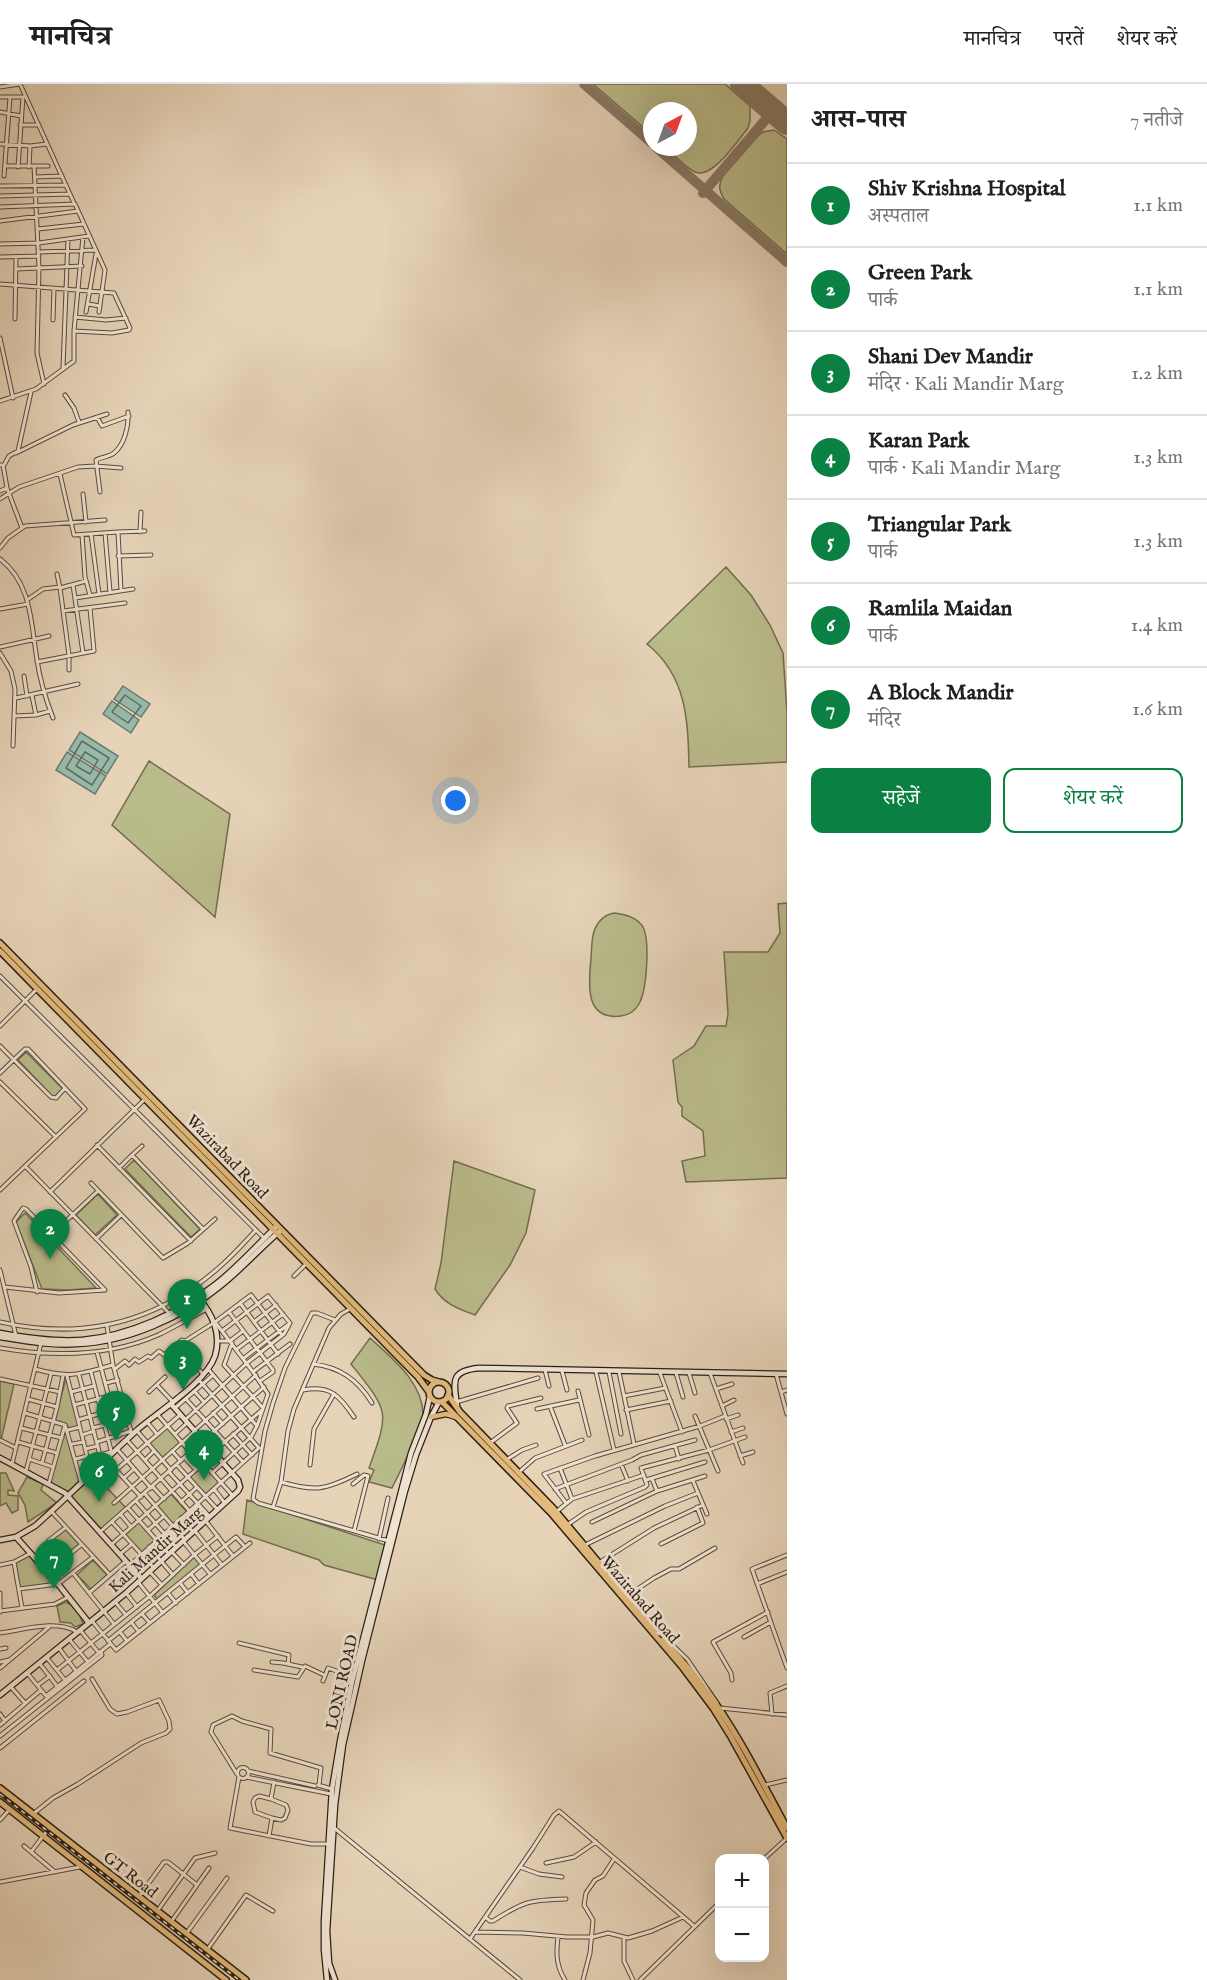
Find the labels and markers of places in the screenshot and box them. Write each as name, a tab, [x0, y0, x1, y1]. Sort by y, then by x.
pin: 2	[31, 1210, 70, 1259]
pin: 1	[168, 1280, 207, 1329]
pin: 3	[164, 1340, 202, 1390]
pin: 5	[96, 1392, 136, 1441]
pin: 4	[184, 1430, 224, 1480]
pin: 6	[80, 1452, 118, 1502]
pin: 7	[34, 1540, 74, 1589]

